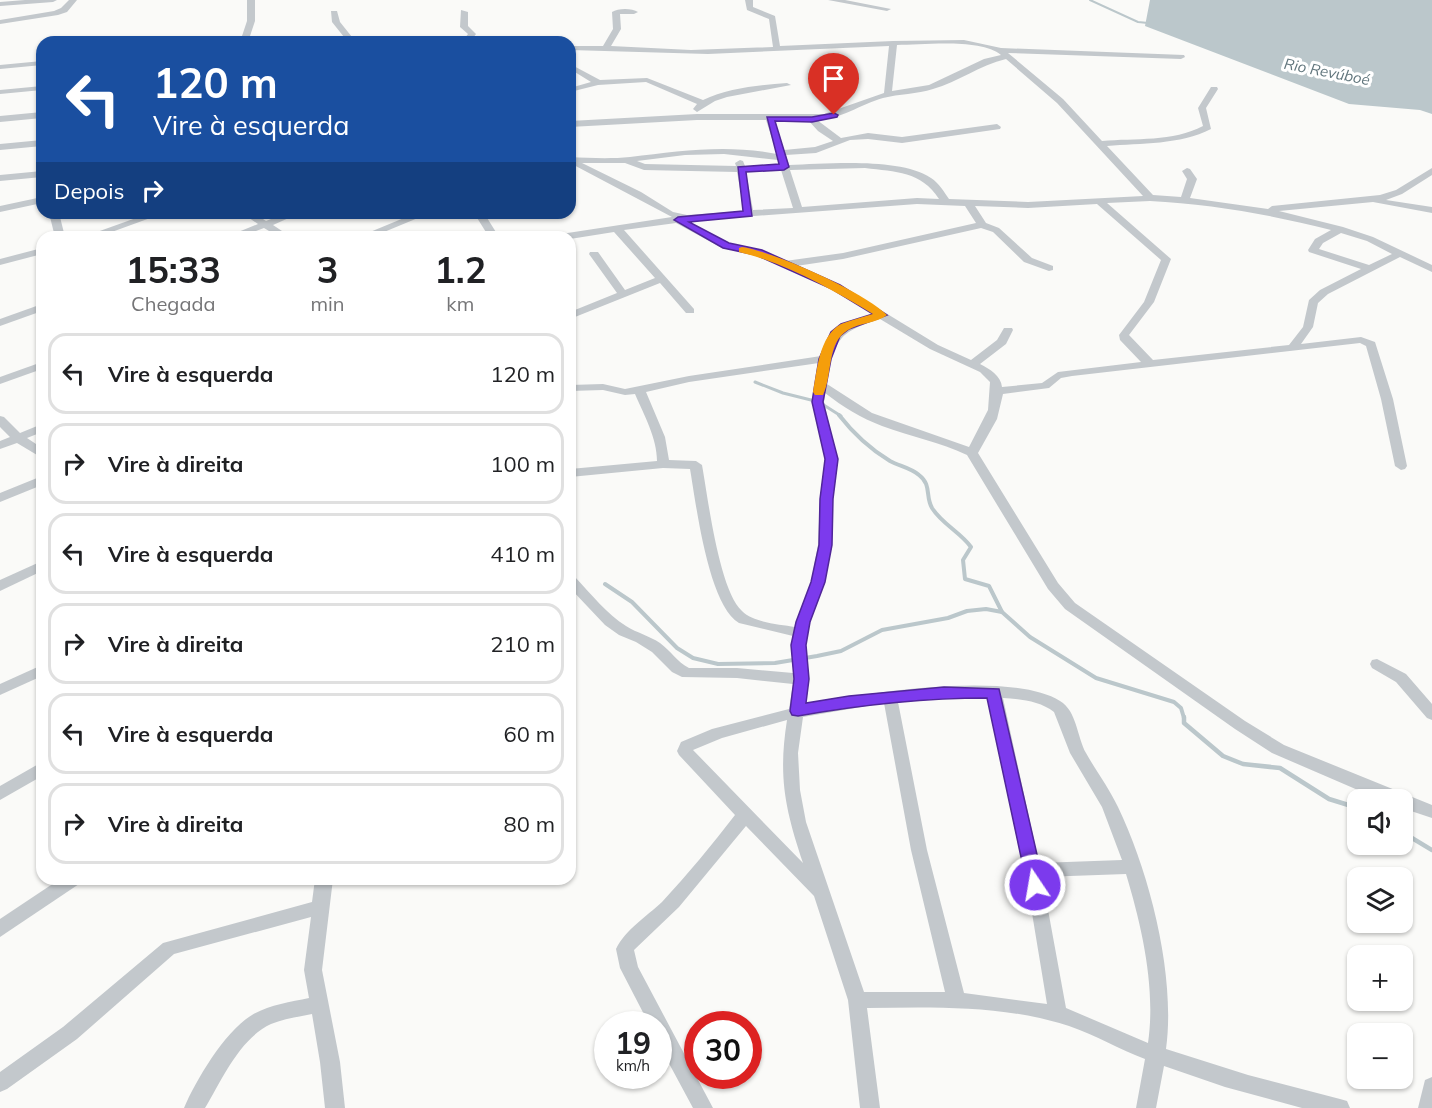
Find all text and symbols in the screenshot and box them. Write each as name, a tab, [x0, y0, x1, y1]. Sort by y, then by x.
pin	[808, 53, 859, 115]
water label: Rio Revúboé	[1283, 54, 1372, 89]
text: 120 m	[153, 56, 278, 109]
icon: left	[54, 60, 132, 138]
icon: arrive	[817, 62, 850, 95]
text: Vire à esquerda	[153, 108, 349, 142]
icon: right	[136, 174, 169, 207]
text: Depois	[54, 177, 124, 205]
text: 15:33	[126, 247, 221, 292]
text: 3	[317, 247, 338, 292]
text: 1.2	[434, 247, 486, 292]
text: Chegada	[131, 291, 215, 316]
text: min	[311, 291, 345, 316]
text: km	[446, 291, 474, 316]
icon: left	[57, 357, 90, 390]
text: Vire à esquerda	[108, 360, 273, 388]
text: 120 m	[490, 360, 555, 388]
icon: right	[57, 447, 90, 480]
text: Vire à direita	[108, 450, 243, 478]
text: 100 m	[490, 450, 555, 478]
icon: left	[57, 537, 90, 570]
text: Vire à esquerda	[108, 540, 273, 568]
text: 410 m	[490, 540, 555, 568]
icon: right	[57, 627, 90, 660]
text: Vire à direita	[108, 630, 243, 658]
text: 210 m	[490, 630, 555, 658]
icon: left	[57, 717, 90, 750]
text: Vire à esquerda	[108, 720, 273, 748]
text: 60 m	[504, 720, 555, 748]
map controls	[1347, 789, 1413, 1089]
button: sound	[1347, 789, 1413, 855]
icon: right	[57, 807, 90, 840]
text: Vire à direita	[108, 810, 243, 838]
text: 80 m	[504, 810, 555, 838]
position arrow	[1003, 853, 1067, 917]
button: layers	[1347, 867, 1413, 933]
button: +	[1347, 945, 1413, 1011]
speed limit sign: 30	[684, 1011, 762, 1089]
button: −	[1347, 1023, 1413, 1089]
text: 19	[615, 1024, 651, 1062]
text: km/h	[616, 1056, 650, 1075]

